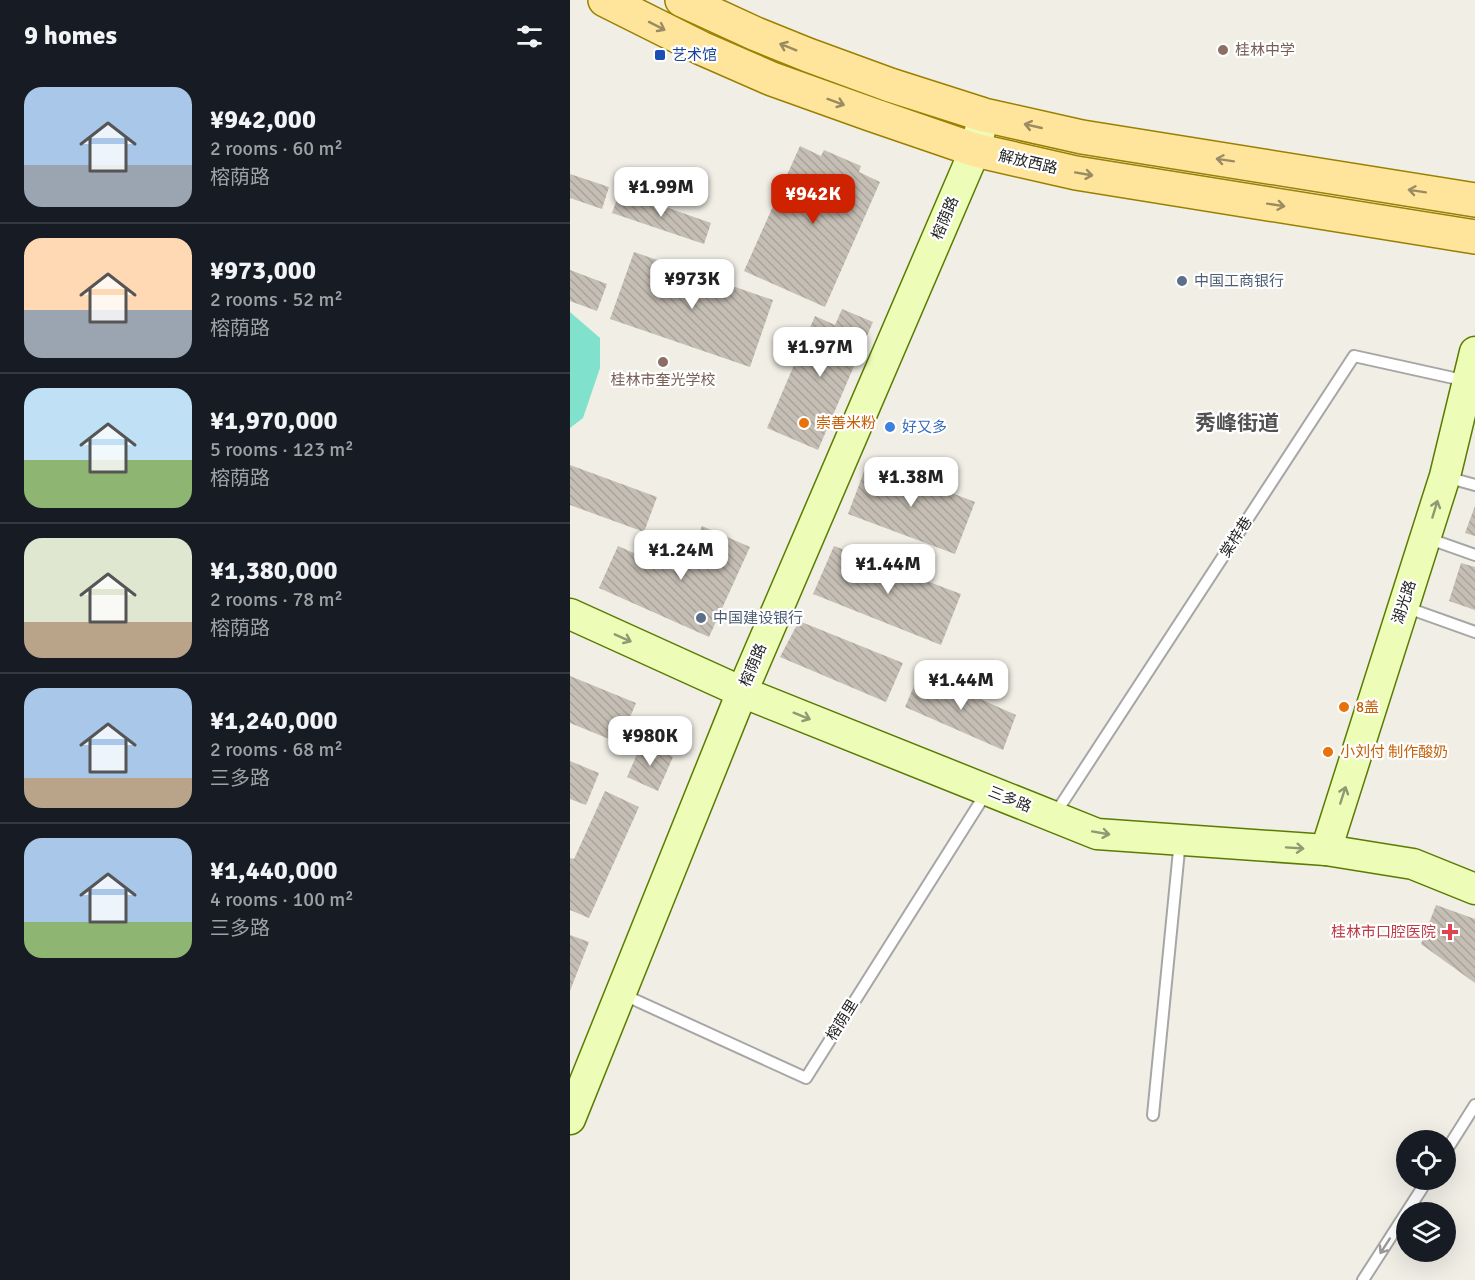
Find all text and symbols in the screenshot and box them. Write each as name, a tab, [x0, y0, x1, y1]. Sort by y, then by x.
text: 9 homes	[24, 20, 117, 52]
icon: filters	[513, 20, 546, 53]
one-way arrow	[648, 21, 666, 33]
one-way arrow	[779, 41, 797, 52]
place label: 桂林中学	[1235, 41, 1295, 59]
marker: 桂林中学	[1216, 43, 1230, 57]
place label: 艺术馆	[672, 46, 717, 64]
marker: 艺术馆	[653, 48, 667, 62]
one-way arrow	[827, 98, 845, 109]
text: ¥942,000	[210, 104, 316, 136]
icon: home	[72, 111, 144, 183]
one-way arrow	[1024, 120, 1043, 131]
text: 2 rooms · 60 m²	[210, 136, 343, 161]
street label: 解放西路	[997, 146, 1059, 178]
one-way arrow	[1215, 155, 1235, 166]
text: 榕荫路	[210, 165, 270, 190]
pin: ¥1.99M	[612, 167, 710, 218]
one-way arrow	[1074, 169, 1093, 180]
text: ¥1.99M	[628, 174, 694, 199]
pin: ¥942K	[771, 174, 855, 225]
text: ¥942K	[785, 181, 841, 206]
one-way arrow	[1408, 186, 1428, 197]
street label: 榕荫路	[928, 194, 962, 242]
one-way arrow	[1266, 199, 1286, 210]
text: ¥973,000	[210, 255, 316, 287]
pin: ¥973K	[650, 259, 734, 310]
icon: home	[72, 262, 144, 334]
text: ¥973K	[664, 266, 720, 291]
place label: 中国工商银行	[1194, 272, 1284, 290]
marker: 中国工商银行	[1175, 274, 1189, 288]
text: 2 rooms · 52 m²	[210, 287, 343, 312]
text: 榕荫路	[210, 316, 270, 341]
pin: ¥1.97M	[771, 327, 869, 378]
text: ¥1.97M	[787, 334, 853, 359]
marker: 桂林市奎光学校	[656, 355, 670, 369]
place label: 桂林市奎光学校	[610, 371, 716, 389]
text: ¥1,970,000	[210, 405, 338, 437]
district label: 秀峰街道	[1195, 410, 1279, 436]
icon: home	[72, 412, 144, 484]
place label: 崇善米粉	[816, 414, 876, 432]
marker: 崇善米粉	[797, 416, 811, 430]
place label: 好又多	[902, 418, 947, 436]
marker: 好又多	[883, 420, 897, 434]
text: 5 rooms · 123 m²	[210, 437, 354, 462]
pin: ¥1.38M	[862, 457, 960, 508]
text: ¥1.38M	[878, 464, 944, 489]
text: 榕荫路	[210, 466, 270, 491]
one-way arrow	[1430, 500, 1441, 519]
street label: 棠梓巷	[1216, 513, 1256, 561]
pin: ¥1.24M	[632, 530, 730, 581]
text: ¥1.24M	[648, 537, 714, 562]
pin: ¥1.44M	[839, 544, 937, 595]
text: ¥1.44M	[855, 551, 921, 576]
text: ¥1,380,000	[210, 555, 338, 587]
icon: home	[72, 562, 144, 634]
street label: 湖光路	[1388, 578, 1420, 626]
text: 2 rooms · 78 m²	[210, 587, 343, 612]
place label: 中国建设银行	[713, 609, 803, 627]
marker: 中国建设银行	[694, 611, 708, 625]
text: 榕荫路	[210, 616, 270, 641]
one-way arrow	[614, 633, 632, 645]
street label: 榕荫路	[736, 641, 770, 689]
pin: ¥1.44M	[912, 660, 1010, 711]
text: ¥1.44M	[928, 667, 994, 692]
place label: 8盖	[1356, 698, 1379, 716]
marker: 8盖	[1337, 700, 1351, 714]
text: ¥1,240,000	[210, 705, 338, 737]
one-way arrow	[792, 711, 811, 722]
icon: home	[72, 712, 144, 784]
pin: ¥980K	[608, 716, 692, 767]
text: ¥980K	[622, 723, 678, 748]
text: 2 rooms · 68 m²	[210, 737, 343, 762]
place label: 小刘付 制作酸奶	[1340, 743, 1448, 761]
marker: 小刘付 制作酸奶	[1321, 745, 1335, 759]
text: 三多路	[210, 766, 270, 791]
street label: 三多路	[986, 782, 1034, 816]
one-way arrow	[1339, 786, 1350, 805]
one-way arrow	[1090, 828, 1110, 839]
one-way arrow	[1284, 843, 1304, 854]
text: ¥1,440,000	[210, 855, 338, 887]
icon: home	[72, 862, 144, 934]
text: 4 rooms · 100 m²	[210, 887, 354, 912]
text: 三多路	[210, 916, 270, 941]
place label: 桂林市口腔医院	[1331, 923, 1436, 941]
marker: 桂林市口腔医院	[1441, 923, 1459, 941]
street label: 榕荫里	[822, 996, 862, 1044]
map controls	[1396, 1130, 1456, 1262]
button: locate	[1396, 1130, 1456, 1190]
button: layers	[1396, 1202, 1456, 1262]
one-way arrow	[1378, 1237, 1390, 1254]

